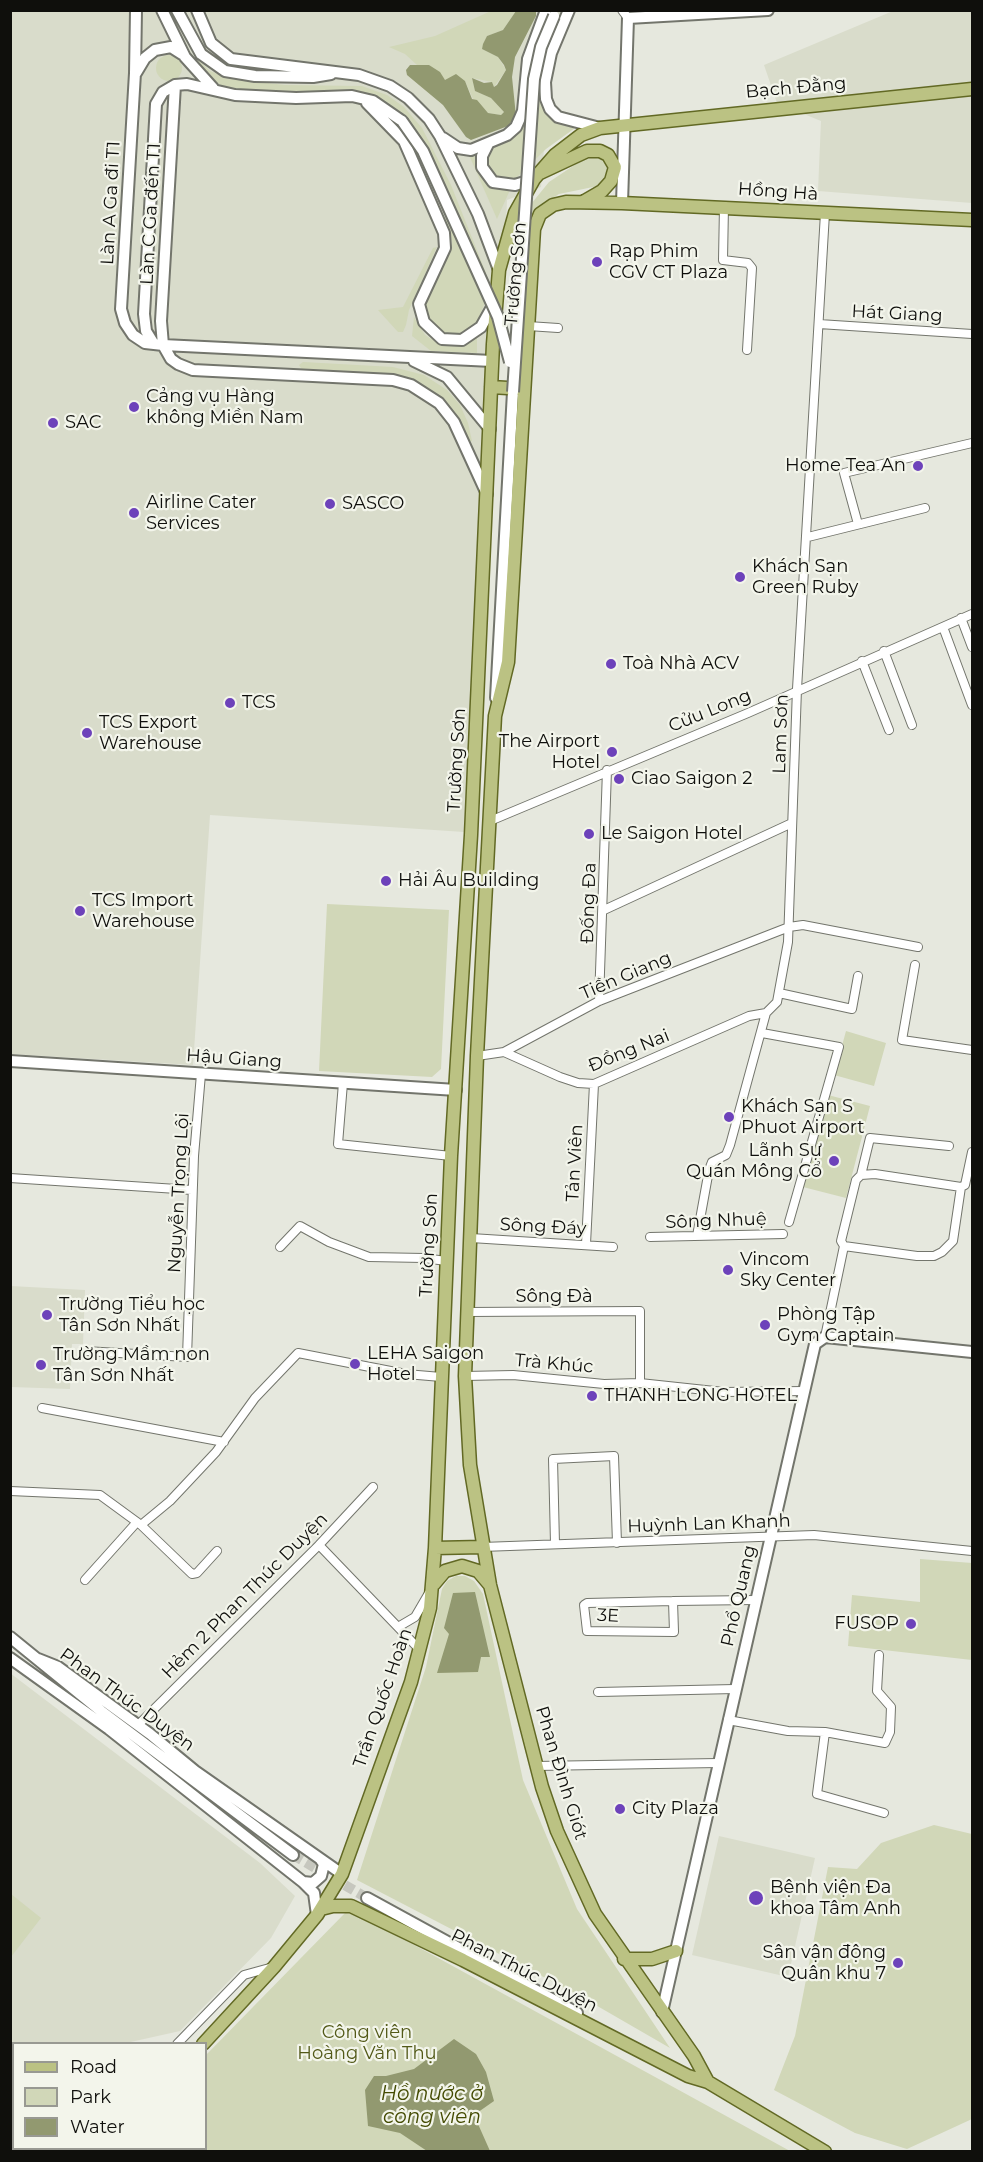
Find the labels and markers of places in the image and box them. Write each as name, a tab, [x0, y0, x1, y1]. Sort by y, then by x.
place label: Rạp Phim CGV CT Plaza	[609, 241, 728, 284]
marker: Rạp Phim CGV CT Plaza	[590, 255, 604, 269]
place label: Cảng vụ Hàng không Miền Nam	[146, 386, 304, 428]
marker: Cảng vụ Hàng không Miền Nam	[127, 400, 141, 414]
place label: SAC	[65, 412, 102, 434]
marker: SAC	[46, 416, 60, 430]
place label: Home Tea An	[785, 455, 906, 477]
marker: Home Tea An	[911, 459, 925, 473]
place label: Airline Cater Services	[146, 492, 257, 534]
place label: SASCO	[342, 493, 404, 515]
marker: SASCO	[323, 497, 337, 511]
marker: Airline Cater Services	[127, 506, 141, 520]
place label: Khách Sạn Green Ruby	[752, 556, 858, 598]
marker: Khách Sạn Green Ruby	[733, 570, 747, 584]
place label: Toà Nhà ACV	[623, 653, 739, 675]
marker: Toà Nhà ACV	[604, 657, 618, 671]
place label: TCS	[242, 692, 276, 714]
marker: TCS	[223, 696, 237, 710]
place label: TCS Export Warehouse	[99, 712, 202, 754]
marker: TCS Export Warehouse	[80, 726, 94, 740]
place label: The Airport Hotel	[499, 731, 600, 774]
marker: The Airport Hotel	[605, 745, 619, 759]
place label: Ciao Saigon 2	[631, 768, 752, 790]
marker: Ciao Saigon 2	[612, 772, 626, 786]
place label: Le Saigon Hotel	[601, 823, 743, 845]
marker: Le Saigon Hotel	[582, 827, 596, 841]
place label: Hải Âu Building	[398, 870, 539, 892]
marker: Hải Âu Building	[379, 874, 393, 888]
place label: TCS Import Warehouse	[92, 890, 195, 932]
marker: TCS Import Warehouse	[73, 904, 87, 918]
place label: Khách Sạn S Phuot Airport	[741, 1096, 865, 1138]
marker: Khách Sạn S Phuot Airport	[722, 1110, 736, 1124]
place label: Lãnh Sự Quán Mông Cổ	[686, 1140, 822, 1182]
marker: Lãnh Sự Quán Mông Cổ	[827, 1154, 841, 1168]
place label: Vincom Sky Center	[740, 1249, 836, 1292]
marker: Vincom Sky Center	[721, 1263, 735, 1277]
place label: Trường Tiểu học Tân Sơn Nhất	[59, 1294, 205, 1336]
place label: Phòng Tập Gym Captain	[777, 1304, 895, 1346]
marker: Trường Tiểu học Tân Sơn Nhất	[40, 1308, 54, 1322]
marker: Phòng Tập Gym Captain	[758, 1318, 772, 1332]
place label: LEHA Saigon Hotel	[367, 1343, 484, 1386]
place label: Trường Mầm non Tân Sơn Nhất	[53, 1344, 210, 1386]
marker: LEHA Saigon Hotel	[348, 1357, 362, 1371]
marker: Trường Mầm non Tân Sơn Nhất	[34, 1358, 48, 1372]
place label: THANH LONG HOTEL	[604, 1385, 797, 1407]
marker: THANH LONG HOTEL	[585, 1389, 599, 1403]
place label: FUSOP	[834, 1613, 899, 1635]
marker: FUSOP	[904, 1617, 918, 1631]
place label: City Plaza	[632, 1798, 719, 1820]
marker: City Plaza	[613, 1802, 627, 1816]
place label: Bệnh viện Đa khoa Tâm Anh	[770, 1877, 901, 1920]
marker: Bệnh viện Đa khoa Tâm Anh	[747, 1889, 765, 1907]
place label: Sân vận động Quân khu 7	[763, 1942, 886, 1984]
marker: Sân vận động Quân khu 7	[891, 1956, 905, 1970]

